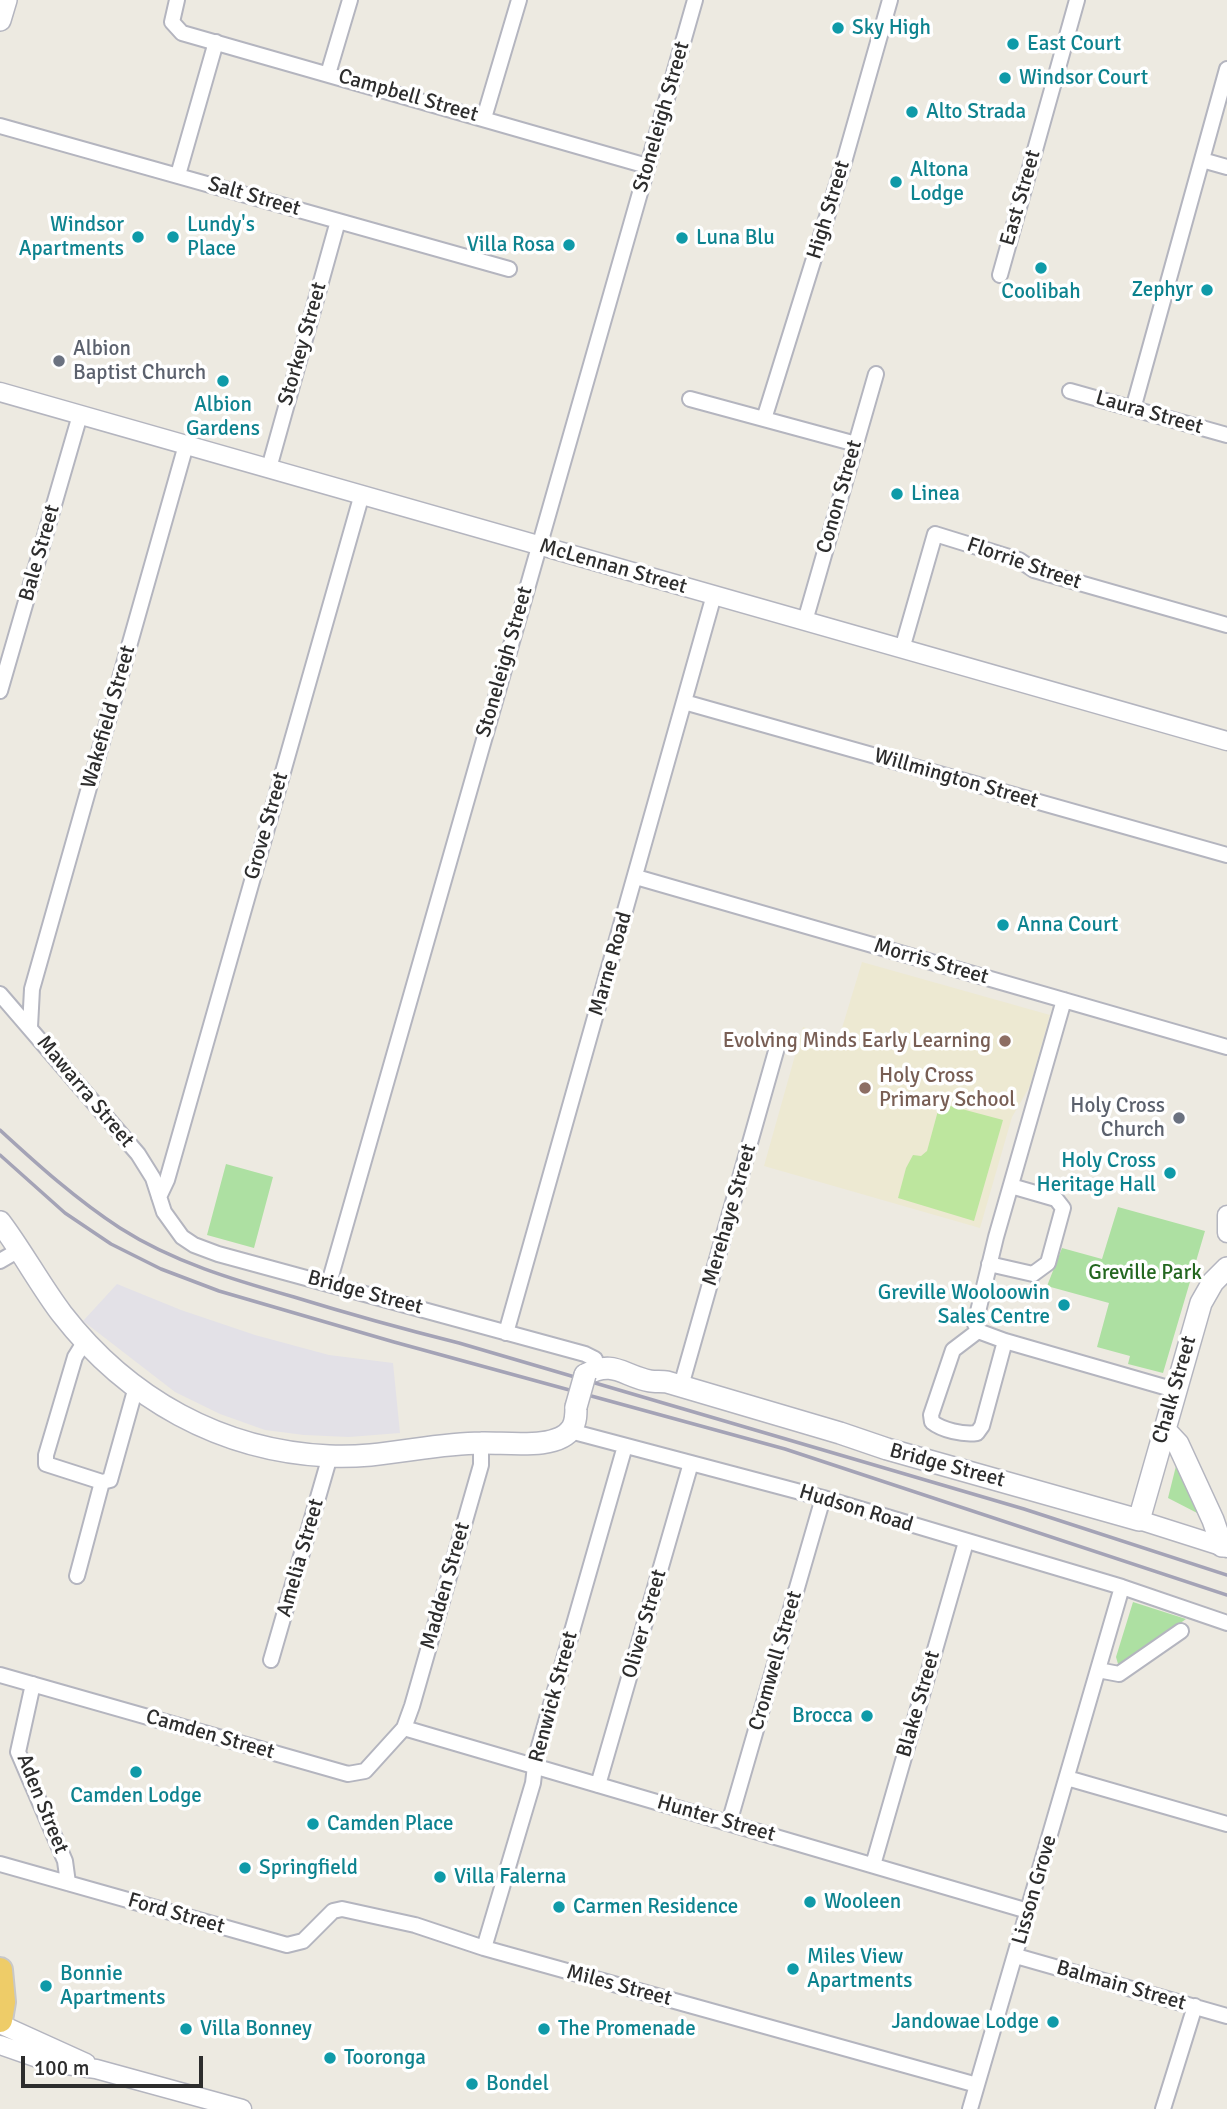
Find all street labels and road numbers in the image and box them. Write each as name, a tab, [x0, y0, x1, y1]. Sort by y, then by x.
street label: Stoneleigh Street	[628, 39, 696, 195]
street label: Campbell Street	[335, 64, 481, 128]
street label: East Street	[995, 147, 1047, 249]
street label: High Street	[802, 158, 856, 262]
street label: Salt Street	[205, 172, 303, 222]
street label: Storkey Street	[273, 279, 333, 409]
street label: Laura Street	[1092, 386, 1206, 440]
street label: Conon Street	[812, 437, 868, 557]
street label: Bale Street	[14, 502, 66, 604]
street label: Florrie Street	[964, 533, 1084, 595]
street label: McLennan Street	[536, 534, 690, 600]
street label: Stoneleigh Street	[471, 584, 539, 740]
street label: Wakefield Street	[77, 643, 141, 791]
street label: Willmington Street	[871, 744, 1041, 814]
street label: Grove Street	[240, 769, 294, 883]
street label: Marne Road	[584, 909, 638, 1019]
street label: Morris Street	[871, 934, 991, 990]
street label: Mawarra Street	[31, 1031, 139, 1153]
street label: Merehaye Street	[698, 1141, 762, 1289]
street label: Bridge Street	[305, 1266, 425, 1320]
street label: Chalk Street	[1148, 1333, 1202, 1447]
street label: Bridge Street	[887, 1439, 1007, 1493]
street label: Hudson Road	[796, 1480, 916, 1538]
street label: Amelia Street	[272, 1496, 330, 1620]
street label: Madden Street	[416, 1520, 476, 1652]
street label: Oliver Street	[617, 1567, 673, 1681]
street label: Cromwell Street	[744, 1588, 808, 1734]
street label: Renwick Street	[524, 1629, 584, 1765]
street label: Blake Street	[892, 1648, 946, 1760]
street label: Camden Street	[143, 1705, 277, 1765]
street label: Aden Street	[11, 1751, 73, 1857]
street label: Hunter Street	[654, 1790, 778, 1848]
street label: Lisson Grove	[1007, 1832, 1063, 1948]
street label: Ford Street	[125, 1888, 227, 1940]
street label: Balmain Street	[1053, 1956, 1189, 2016]
street label: Miles Street	[564, 1960, 674, 2012]

